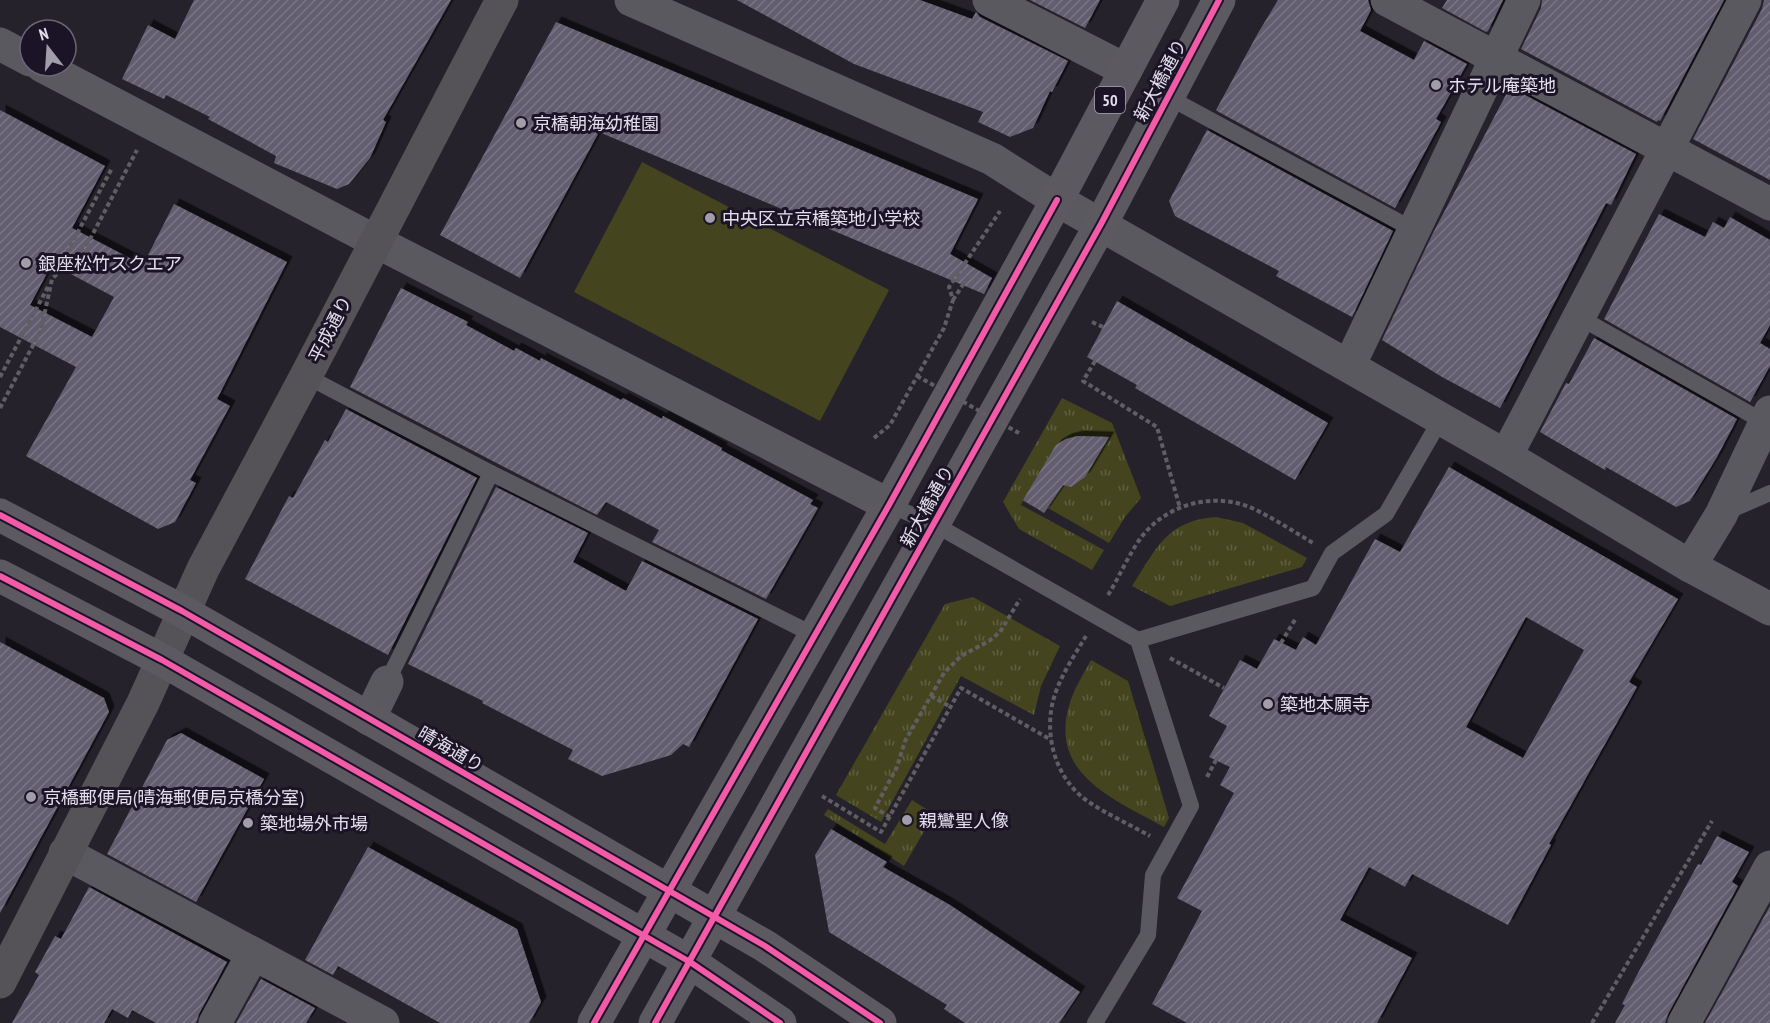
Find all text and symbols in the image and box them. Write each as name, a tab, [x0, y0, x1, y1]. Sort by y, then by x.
north arrow	[18, 18, 78, 78]
text: N	[37, 23, 51, 44]
street label: 新大橋通り	[1129, 35, 1191, 125]
place label: ホテル庵築地	[1448, 74, 1556, 97]
marker: ホテル庵築地	[1429, 78, 1443, 92]
road number: 50	[1095, 87, 1125, 113]
place label: 京橋朝海幼稚園	[533, 112, 659, 135]
marker: 京橋朝海幼稚園	[514, 116, 528, 130]
place label: 中央区立京橋築地小学校	[722, 207, 920, 230]
marker: 中央区立京橋築地小学校	[703, 211, 717, 225]
place label: 銀座松竹スクエア	[38, 252, 182, 275]
marker: 銀座松竹スクエア	[19, 256, 33, 270]
street label: 平成通り	[303, 292, 357, 366]
street label: 新大橋通り	[895, 461, 959, 551]
place label: 築地本願寺	[1280, 693, 1370, 716]
marker: 築地本願寺	[1261, 697, 1275, 711]
street label: 晴海通り	[414, 721, 488, 777]
place label: 京橋郵便局(晴海郵便局京橋分室)	[43, 786, 304, 809]
marker: 京橋郵便局(晴海郵便局京橋分室)	[24, 790, 38, 804]
place label: 親鸞聖人像	[919, 809, 1009, 832]
place label: 築地場外市場	[260, 812, 368, 835]
marker: 親鸞聖人像	[900, 813, 914, 827]
marker: 築地場外市場	[241, 816, 255, 830]

